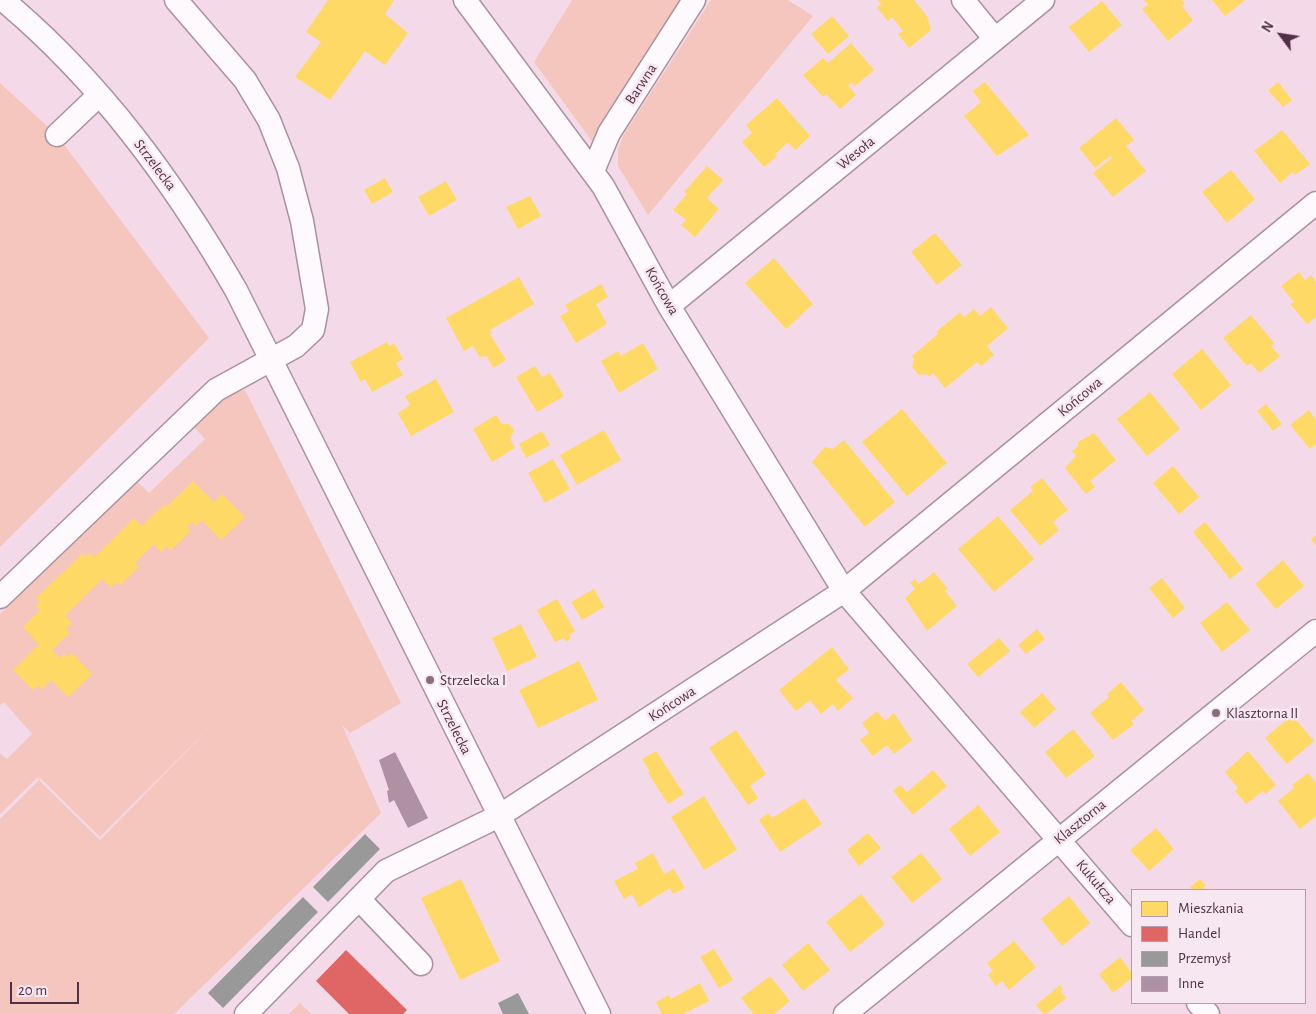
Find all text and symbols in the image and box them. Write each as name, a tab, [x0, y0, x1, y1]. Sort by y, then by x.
north arrow	[1256, 10, 1306, 60]
text: N	[1260, 20, 1277, 35]
street label: Barwna	[621, 60, 661, 108]
street label: Wesoła	[833, 132, 879, 174]
street label: Strzelecka	[130, 136, 180, 194]
street label: Końcowa	[641, 264, 683, 318]
street label: Końcowa	[1054, 373, 1106, 421]
place label: Strzelecka I	[440, 671, 506, 689]
marker: Strzelecka I	[424, 674, 436, 686]
street label: Końcowa	[645, 682, 699, 726]
street label: Strzelecka	[432, 696, 476, 758]
place label: Klasztorna II	[1226, 704, 1298, 722]
marker: Klasztorna II	[1210, 707, 1222, 719]
street label: Klasztorna	[1050, 796, 1110, 848]
street label: Kukułcza	[1072, 856, 1120, 908]
legend	[1131, 889, 1306, 1004]
text: Mieszkania	[1178, 901, 1244, 916]
text: Handel	[1178, 926, 1221, 941]
text: Przemysł	[1178, 951, 1231, 966]
scale bar	[12, 972, 81, 1004]
text: Inne	[1178, 976, 1204, 991]
text: 20 m	[18, 983, 47, 998]

